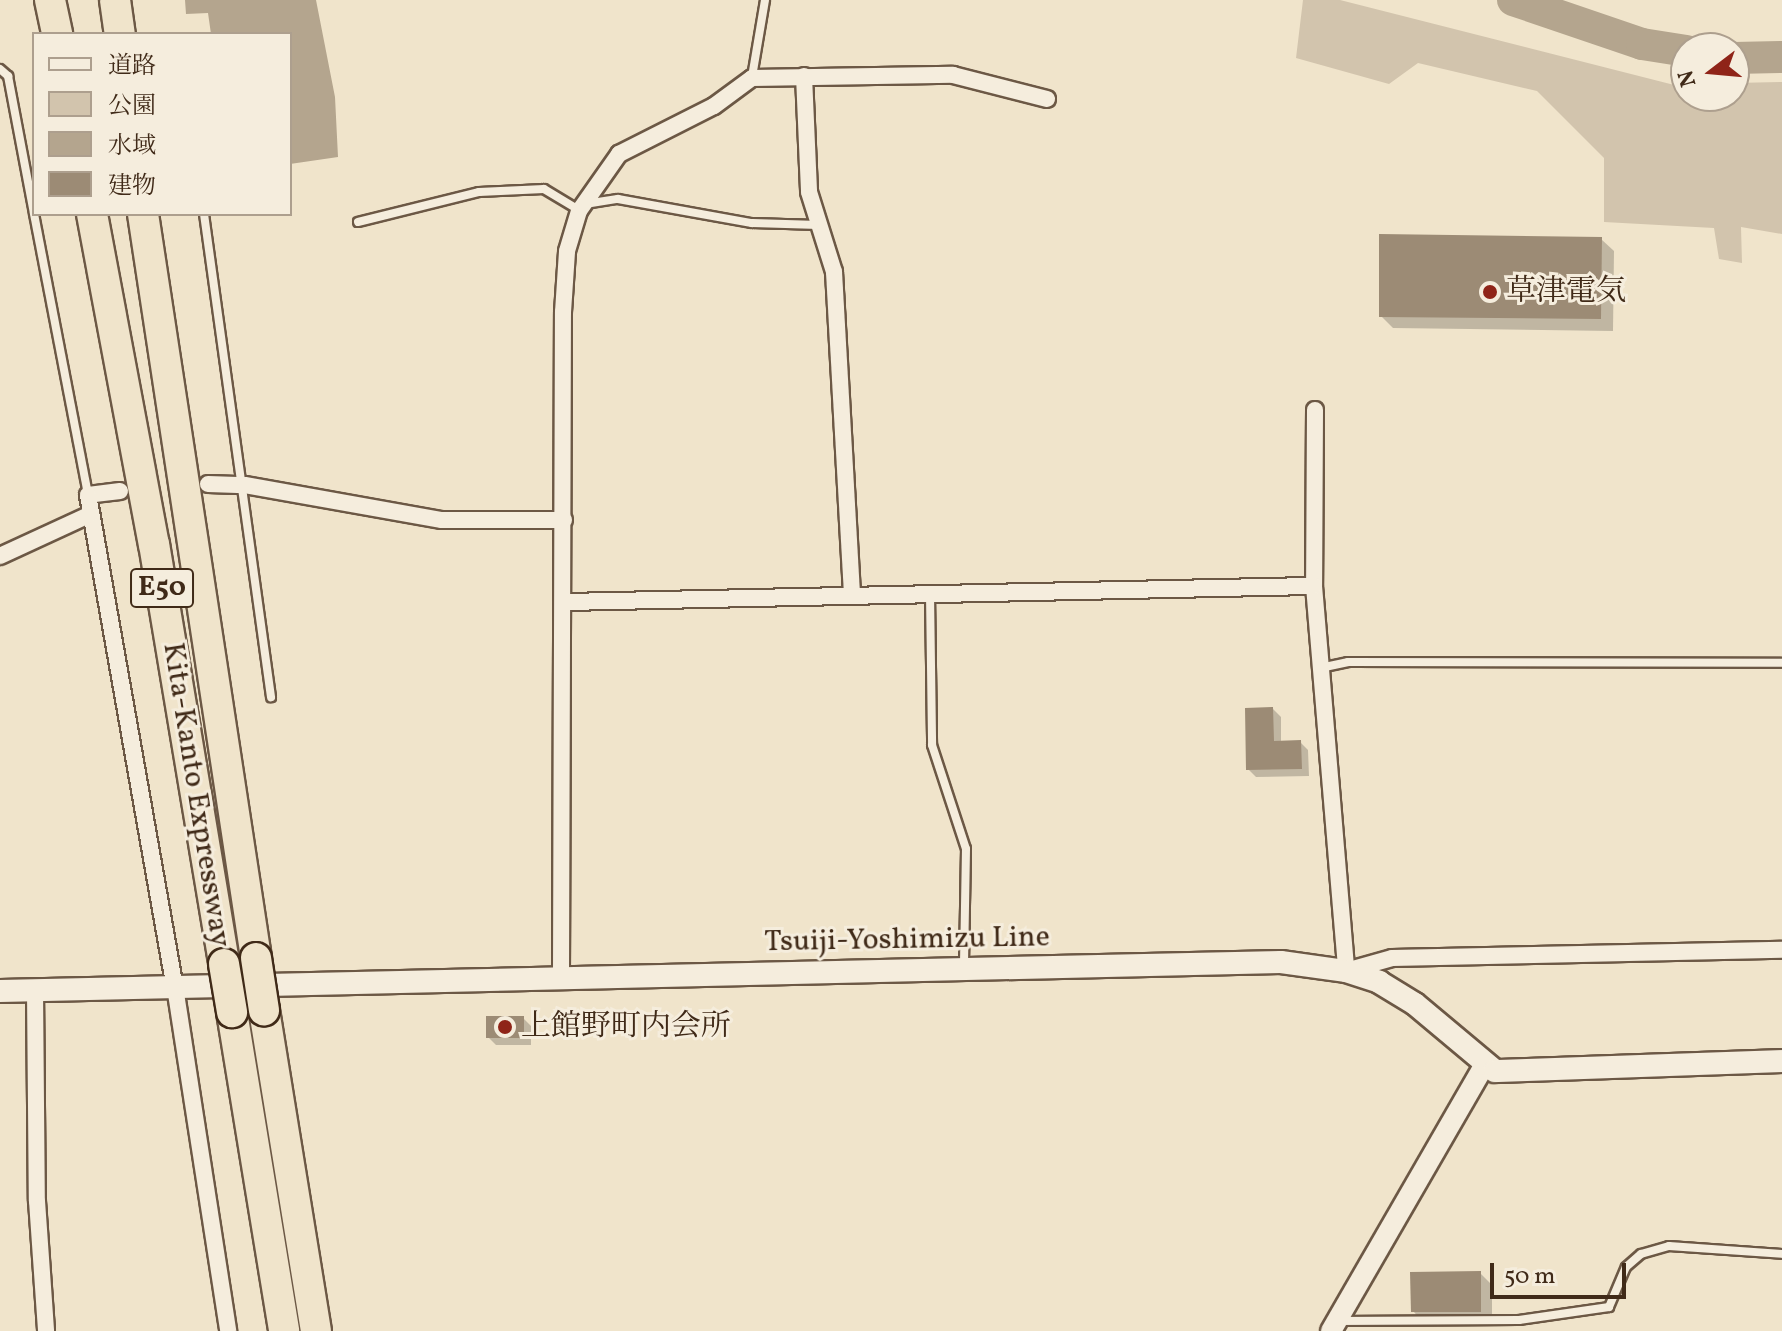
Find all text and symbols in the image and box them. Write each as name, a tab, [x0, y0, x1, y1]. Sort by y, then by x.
legend	[32, 32, 292, 216]
north arrow	[1670, 32, 1750, 112]
text: 道路	[108, 50, 156, 84]
text: N	[1671, 66, 1705, 90]
text: 公園	[108, 90, 156, 124]
text: 水域	[108, 130, 156, 164]
text: 建物	[108, 170, 156, 204]
place label: 草津電気	[1506, 274, 1626, 310]
marker: 草津電気	[1481, 283, 1499, 301]
road number: E50	[130, 564, 194, 612]
street label: Kita-Kanto Expressway	[154, 640, 238, 950]
street label: Tsuiji-Yoshimizu Line	[764, 920, 1050, 960]
place label: 上館野町内会所	[521, 1009, 731, 1045]
marker: 上館野町内会所	[496, 1018, 514, 1036]
scale bar	[1494, 1247, 1630, 1297]
text: 50 m	[1504, 1260, 1556, 1294]

